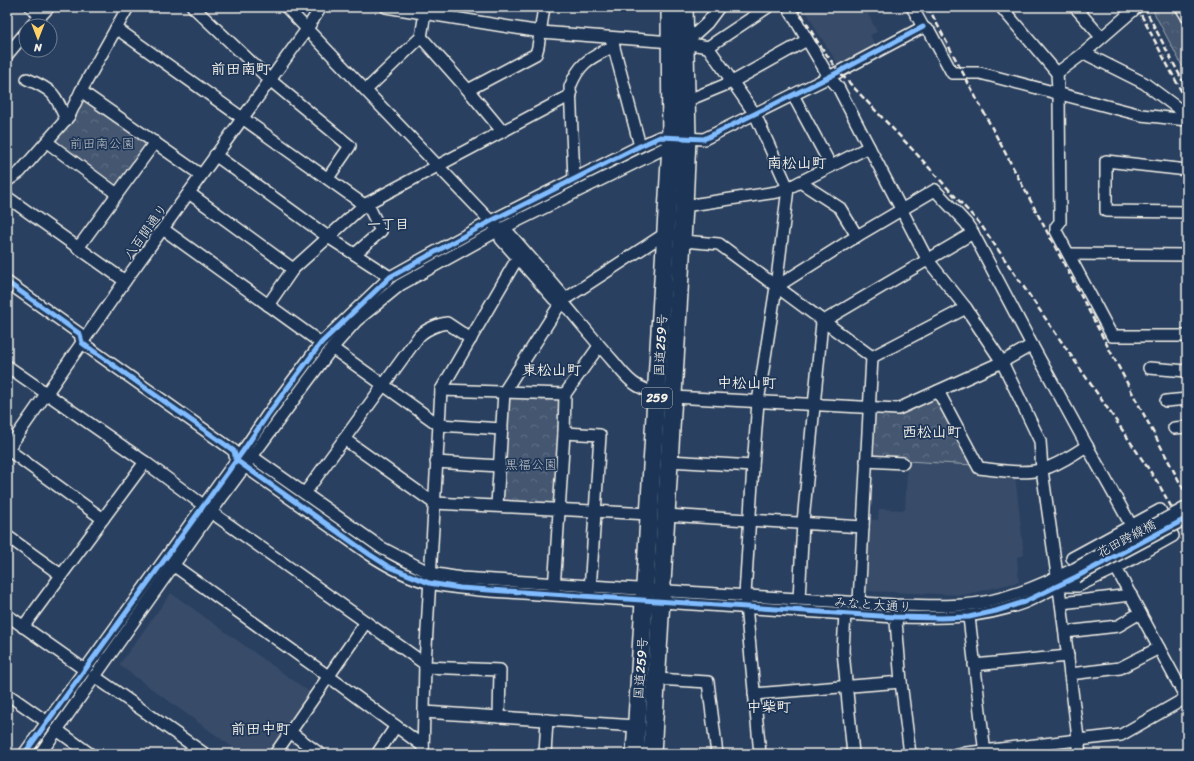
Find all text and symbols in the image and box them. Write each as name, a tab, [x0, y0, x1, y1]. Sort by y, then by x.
north arrow	[18, 18, 58, 58]
text: N	[34, 38, 43, 57]
district label: 前田南町	[211, 56, 271, 82]
park label: 前田南公園	[69, 132, 135, 155]
district label: 南松山町	[767, 150, 827, 176]
street label: 八百間通り	[117, 198, 174, 264]
district label: 一丁目	[367, 212, 409, 237]
street label: 国道259号	[647, 313, 674, 377]
district label: 東松山町	[522, 357, 582, 383]
district label: 中松山町	[717, 370, 777, 396]
road number: 259	[642, 388, 672, 408]
district label: 西松山町	[902, 419, 962, 445]
park label: 黒福公園	[505, 453, 557, 476]
street label: 花田跨線橋	[1092, 513, 1160, 564]
street label: みなと大通り	[833, 590, 913, 619]
street label: 国道259号	[627, 636, 654, 700]
district label: 中柴町	[746, 694, 792, 720]
district label: 前田中町	[231, 716, 291, 742]

